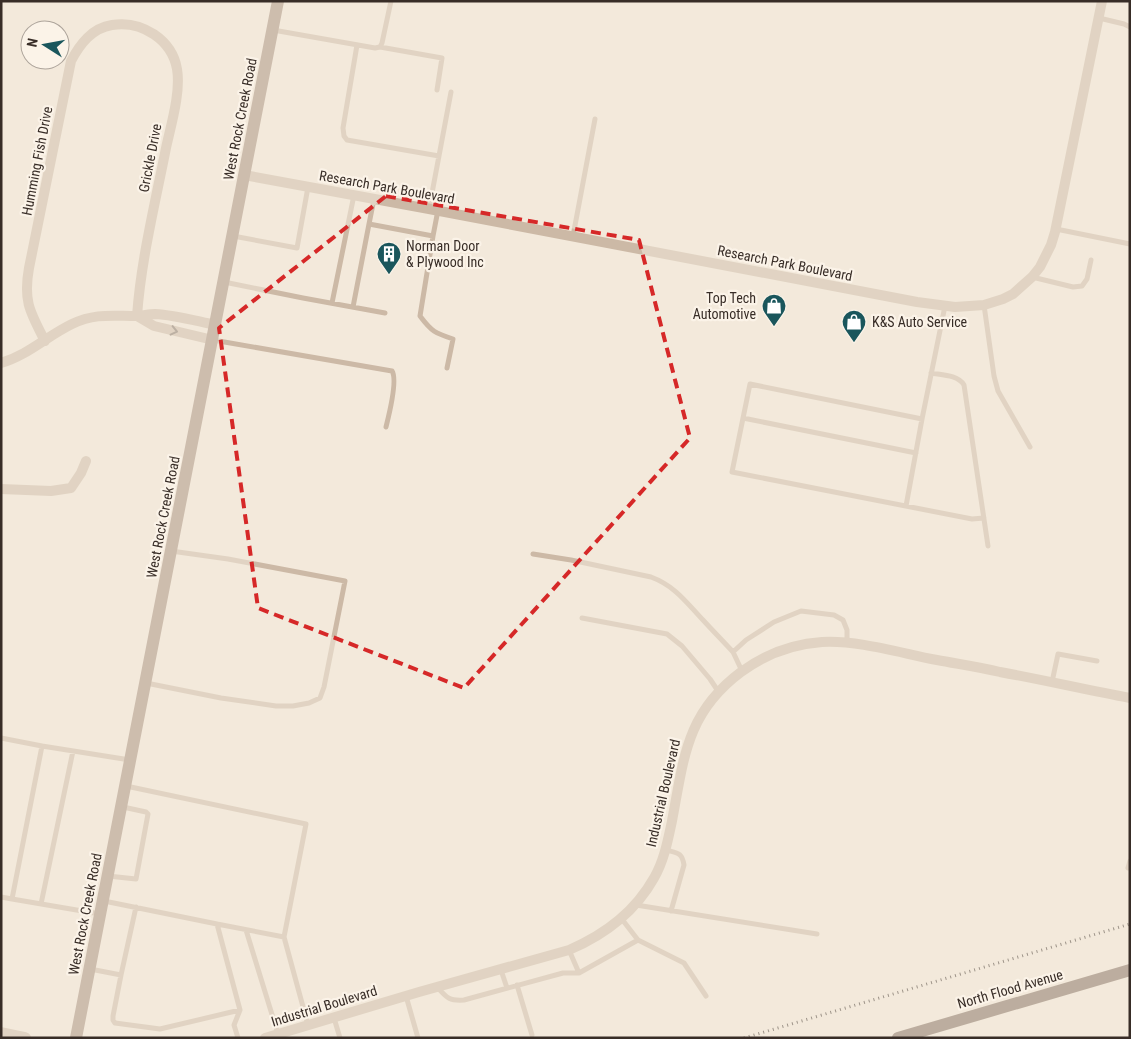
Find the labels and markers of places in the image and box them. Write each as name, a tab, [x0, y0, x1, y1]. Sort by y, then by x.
place label: Norman Door & Plywood Inc	[406, 238, 484, 270]
building icon: Norman Door & Plywood Inc	[376, 241, 402, 275]
place label: Top Tech Automotive	[693, 290, 756, 322]
shop icon: Top Tech Automotive	[761, 293, 787, 327]
shop icon: K&S Auto Service	[841, 309, 867, 343]
place label: K&S Auto Service	[872, 314, 968, 330]

